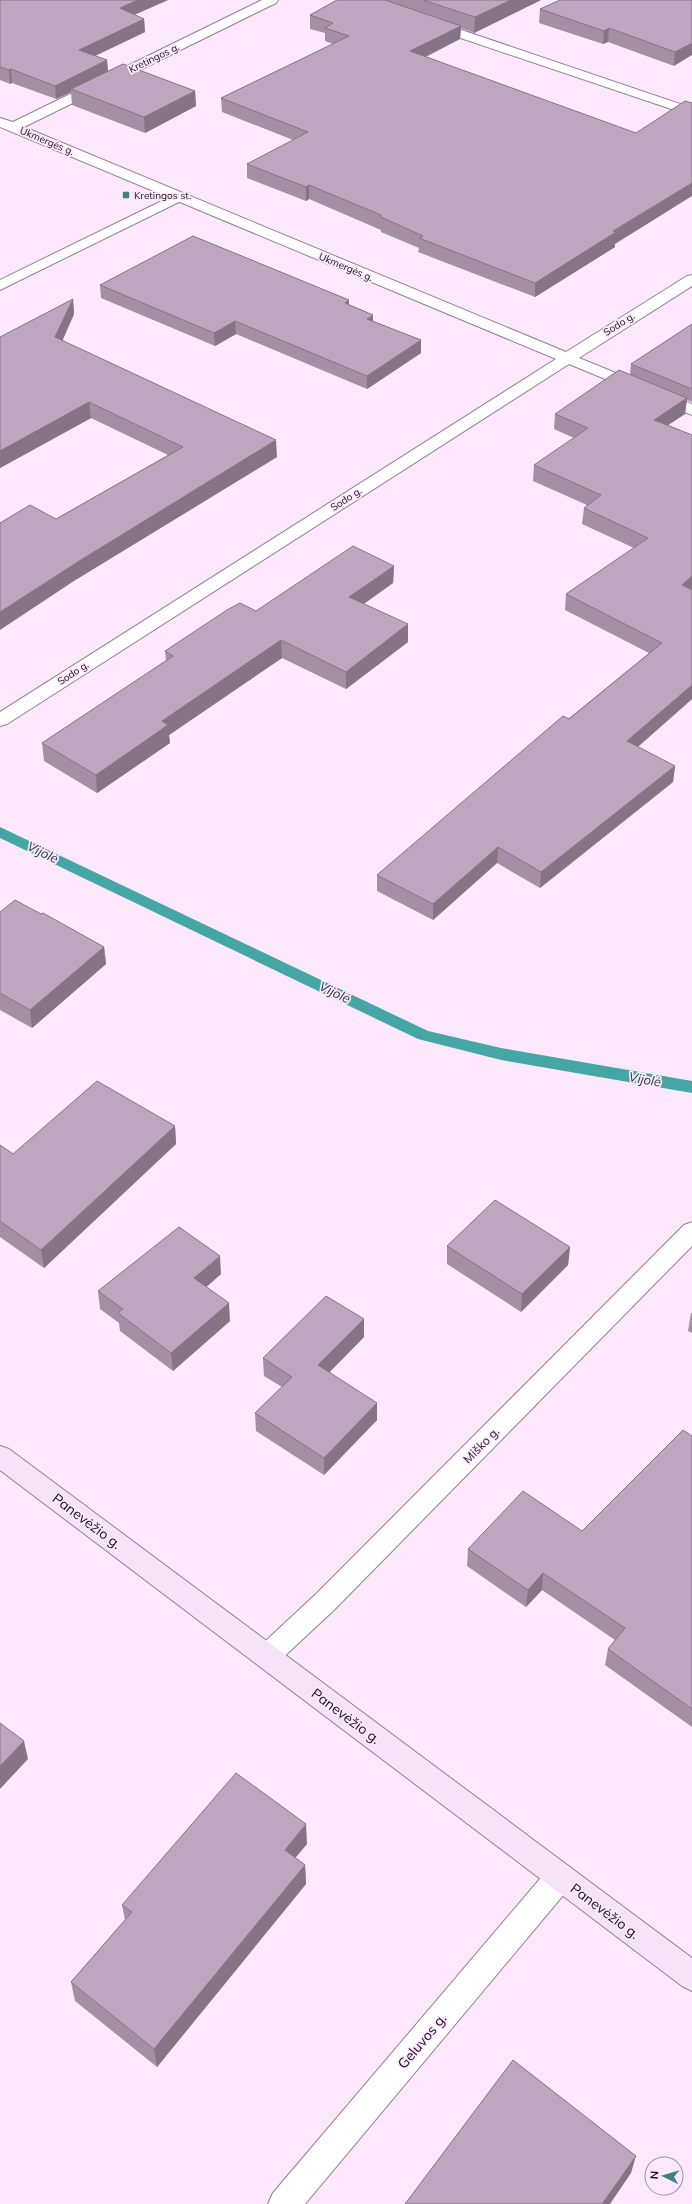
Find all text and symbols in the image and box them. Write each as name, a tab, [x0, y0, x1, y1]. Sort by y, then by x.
street label: Kretingos g.	[127, 40, 181, 76]
street label: Ukmergės g.	[18, 124, 76, 158]
place label: Kretingos st.	[134, 189, 191, 202]
marker: Kretingos st.	[121, 190, 131, 200]
street label: Ukmergės g.	[317, 250, 375, 284]
street label: Sodo g.	[601, 309, 637, 339]
street label: Sodo g.	[328, 484, 364, 514]
street label: Sodo g.	[55, 658, 91, 688]
water label: Vijolė	[25, 838, 61, 866]
water label: Vijolė	[317, 978, 353, 1006]
water label: Vijolė	[627, 1068, 663, 1090]
street label: Miško g.	[460, 1424, 502, 1466]
street label: Panevėžio g.	[49, 1489, 125, 1553]
street label: Panevėžio g.	[308, 1684, 384, 1748]
street label: Panevėžio g.	[567, 1879, 643, 1943]
street label: Geluvos g.	[394, 2010, 450, 2072]
north arrow	[644, 2156, 684, 2196]
text: N	[647, 2170, 661, 2180]

